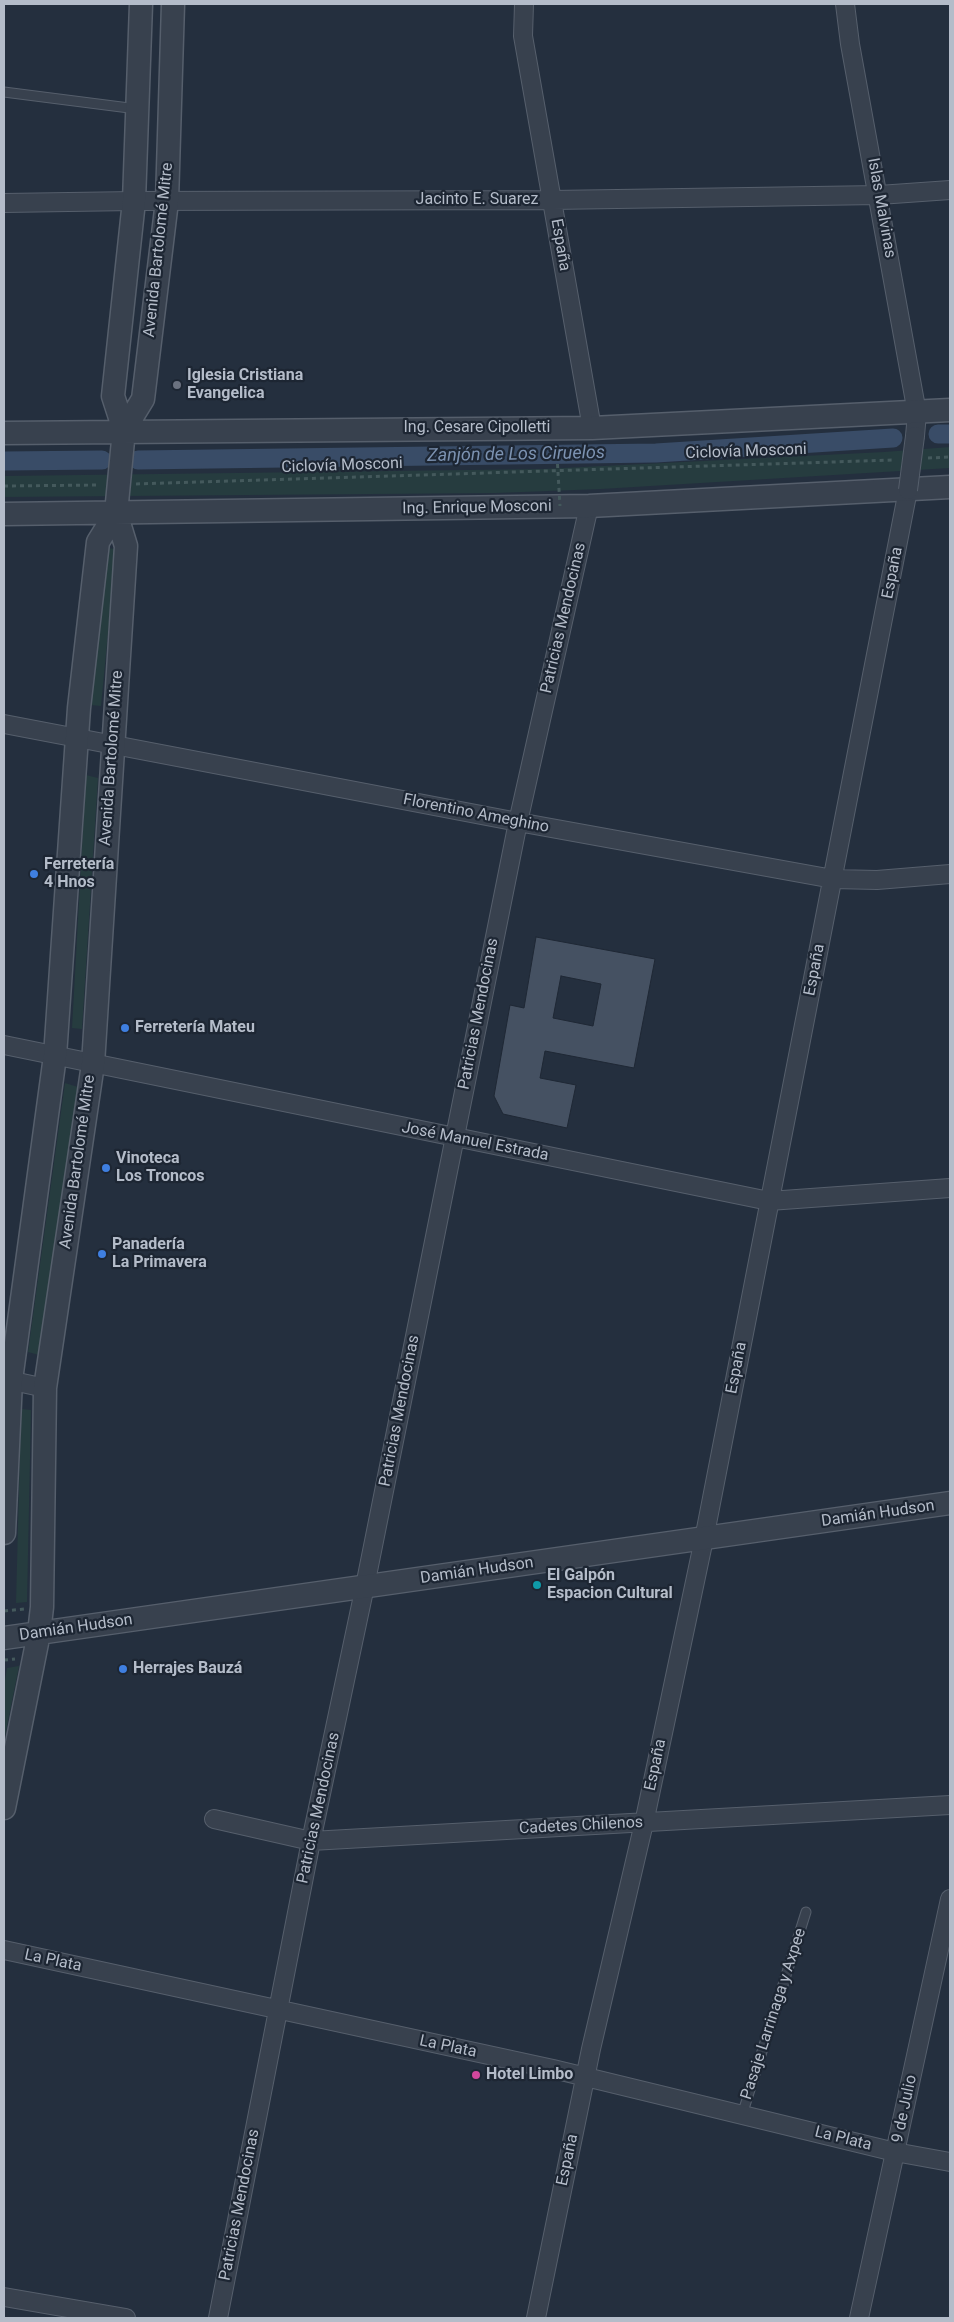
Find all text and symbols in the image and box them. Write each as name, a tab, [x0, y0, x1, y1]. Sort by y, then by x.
street label: Islas Malvinas	[863, 156, 899, 260]
street label: Avenida Bartolomé Mitre	[140, 162, 178, 338]
street label: Jacinto E. Suarez	[416, 190, 538, 210]
street label: España	[546, 217, 574, 273]
place label: Iglesia Cristiana Evangelica	[187, 366, 303, 404]
marker: Iglesia Cristiana Evangelica	[171, 379, 183, 391]
street label: Ing. Cesare Cipolletti	[404, 418, 550, 438]
street label: Ciclovía Mosconi	[685, 440, 807, 464]
water label: Zanjón de Los Ciruelos	[427, 443, 605, 467]
street label: Ciclovía Mosconi	[281, 454, 403, 478]
street label: Ing. Enrique Mosconi	[402, 497, 552, 519]
street label: Patricias Mendocinas	[537, 541, 591, 695]
street label: España	[879, 545, 907, 601]
street label: Avenida Bartolomé Mitre	[96, 670, 128, 846]
street label: Florentino Ameghino	[401, 790, 551, 838]
place label: Ferretería 4 Hnos	[44, 855, 114, 893]
marker: Ferretería 4 Hnos	[28, 868, 40, 880]
street label: Patricias Mendocinas	[455, 937, 503, 1091]
street label: España	[801, 942, 829, 998]
place label: Ferretería Mateu	[135, 1018, 255, 1038]
marker: Ferretería Mateu	[119, 1022, 131, 1034]
street label: Avenida Bartolomé Mitre	[56, 1074, 100, 1250]
street label: José Manuel Estrada	[400, 1118, 550, 1166]
place label: Vinoteca Los Troncos	[116, 1149, 204, 1187]
marker: Vinoteca Los Troncos	[100, 1162, 112, 1174]
place label: Panadería La Primavera	[112, 1235, 207, 1273]
marker: Panadería La Primavera	[96, 1248, 108, 1260]
street label: Patricias Mendocinas	[376, 1334, 424, 1488]
street label: España	[723, 1340, 751, 1396]
street label: Damián Hudson	[820, 1497, 936, 1531]
street label: Damián Hudson	[419, 1554, 535, 1588]
place label: El Galpón Espacion Cultural	[547, 1566, 673, 1604]
marker: El Galpón Espacion Cultural	[531, 1579, 543, 1591]
street label: Damián Hudson	[18, 1611, 134, 1645]
place label: Herrajes Bauzá	[133, 1659, 242, 1679]
marker: Herrajes Bauzá	[117, 1663, 129, 1675]
street label: Patricias Mendocinas	[294, 1731, 344, 1885]
street label: España	[641, 1737, 671, 1793]
street label: Cadetes Chilenos	[518, 1813, 644, 1839]
street label: Pasaje Larrinaga y Axpee	[737, 1926, 811, 2102]
street label: La Plata	[23, 1946, 83, 1976]
street label: La Plata	[418, 2032, 478, 2062]
place label: Hotel Limbo	[486, 2065, 573, 2085]
marker: Hotel Limbo	[470, 2069, 482, 2081]
street label: 9 de Julio	[888, 2073, 922, 2145]
street label: La Plata	[813, 2123, 873, 2155]
street label: Patricias Mendocinas	[216, 2128, 264, 2282]
street label: España	[553, 2132, 583, 2188]

